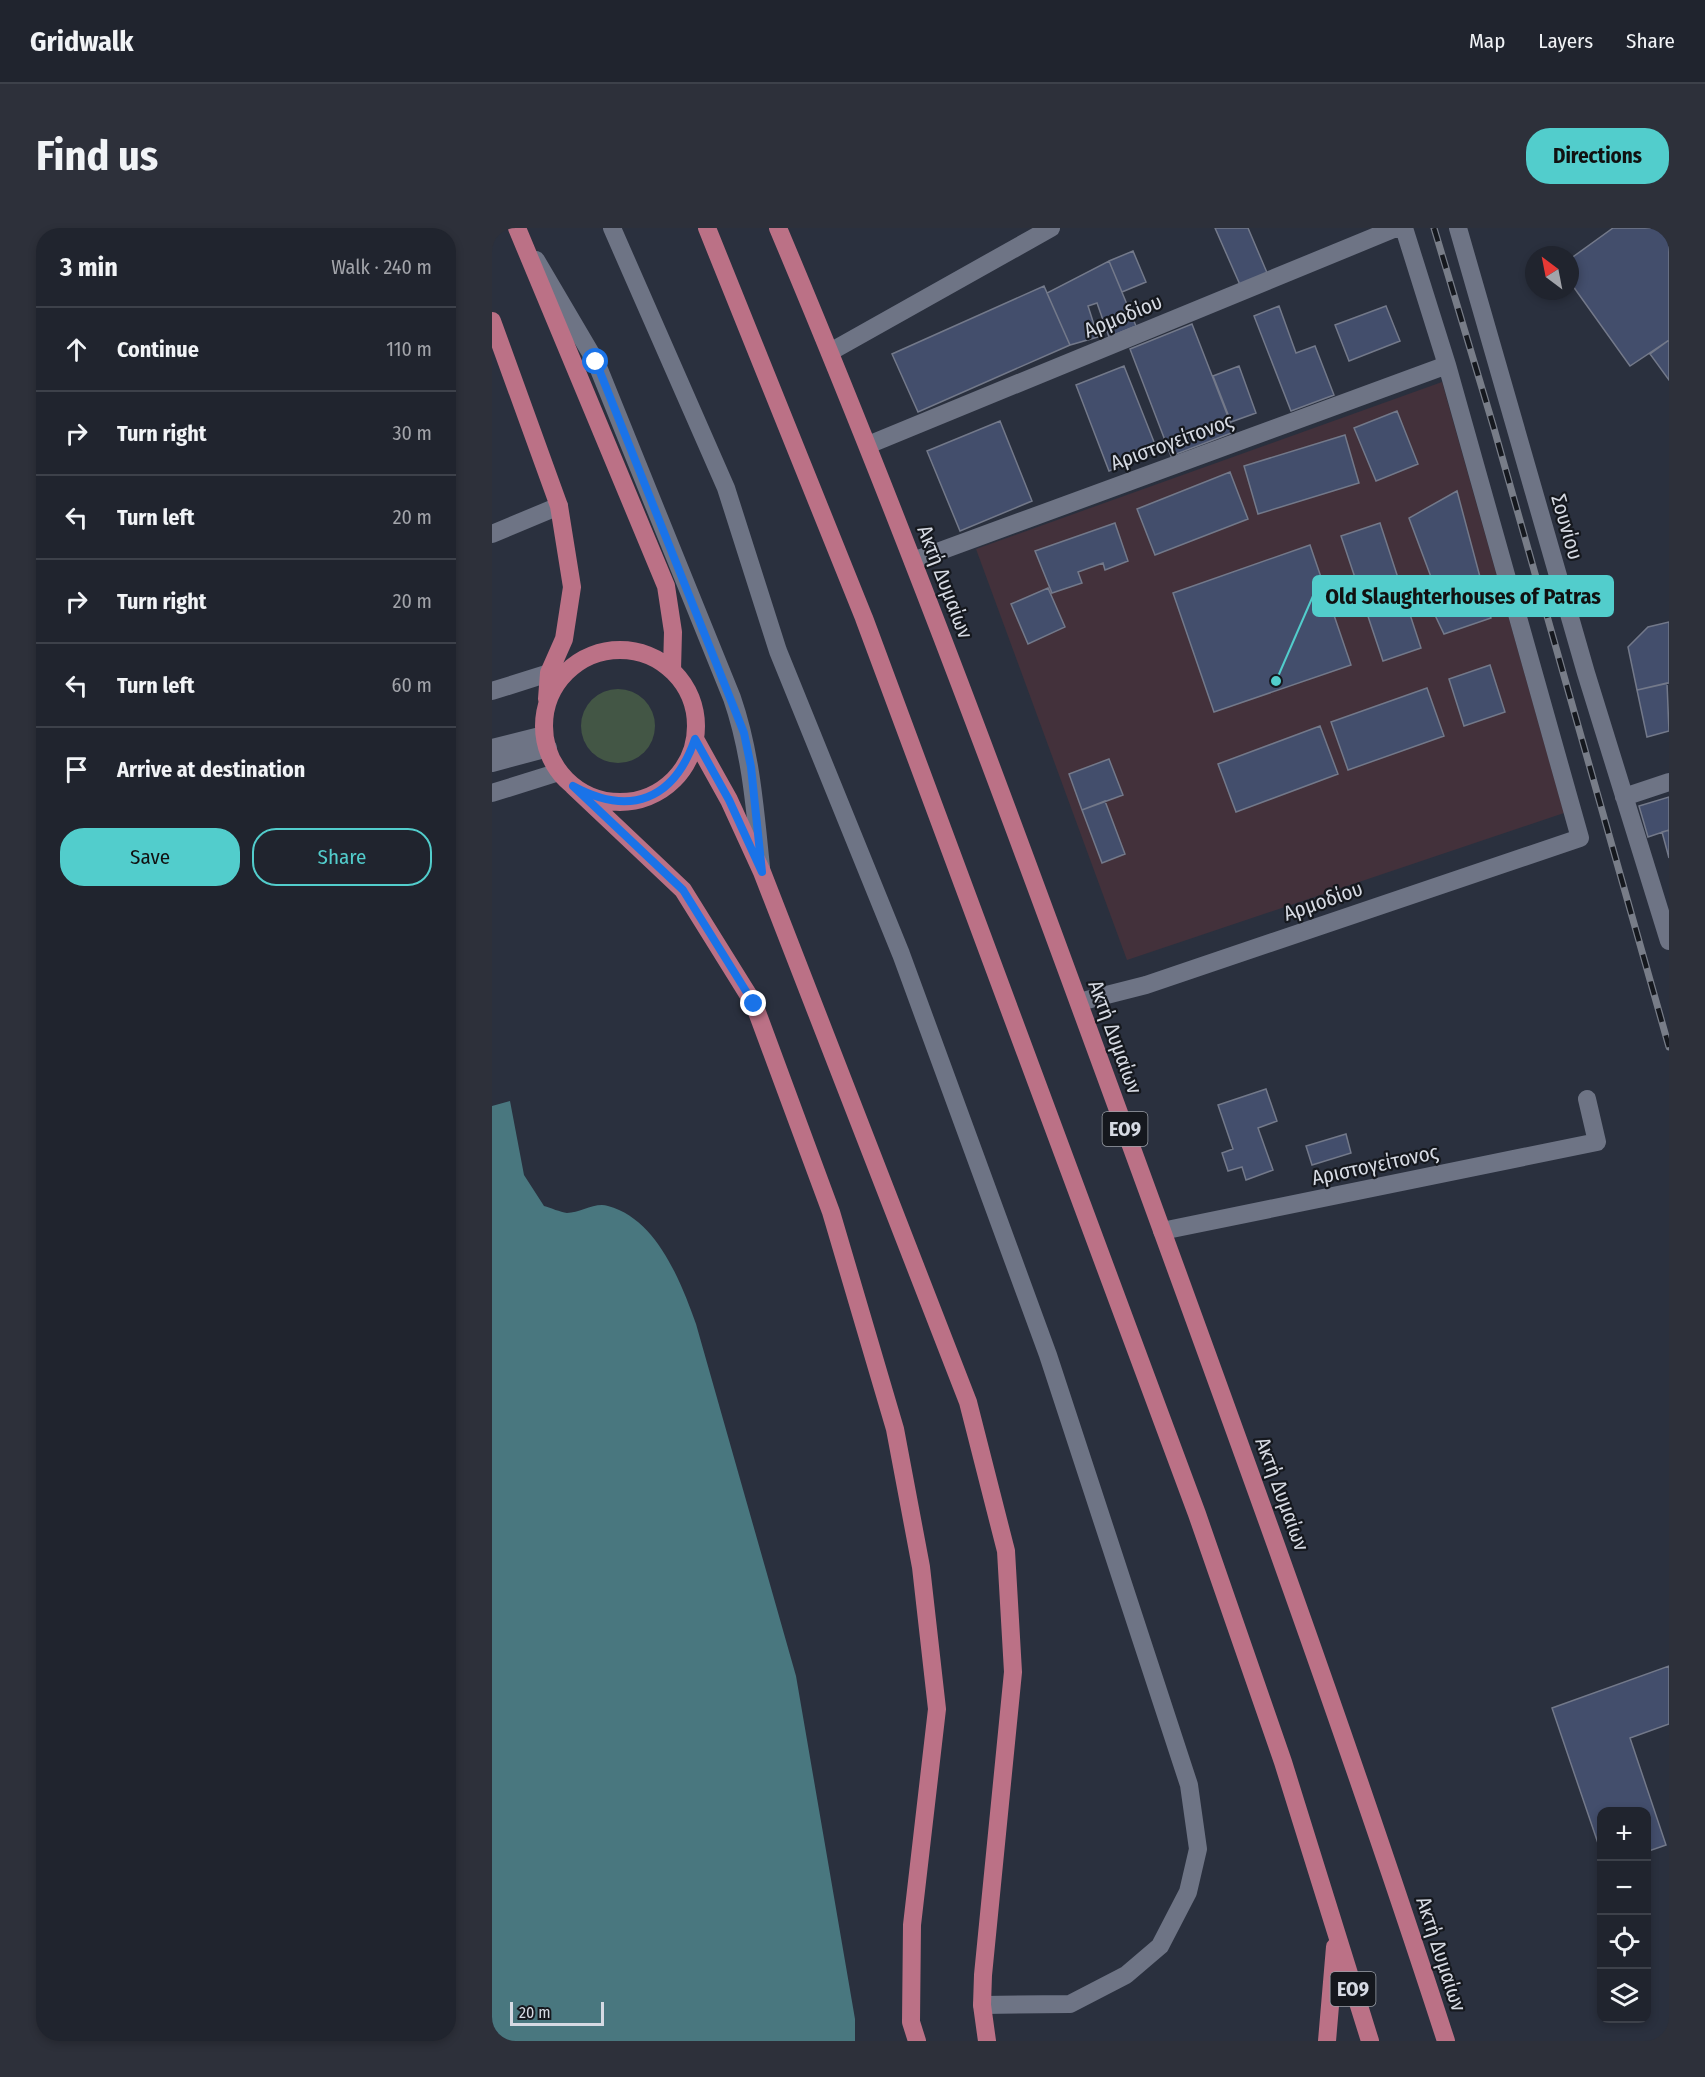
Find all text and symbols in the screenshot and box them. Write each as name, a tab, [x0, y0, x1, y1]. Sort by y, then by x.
text: Gridwalk	[30, 25, 134, 58]
text: Map	[1469, 28, 1505, 54]
text: Layers	[1538, 28, 1593, 54]
text: Share	[1626, 28, 1675, 54]
button: Directions	[1526, 128, 1669, 184]
text: Find us	[36, 131, 158, 181]
north arrow	[1525, 246, 1579, 300]
text: 3 min	[60, 252, 118, 283]
text: Walk · 240 m	[331, 255, 432, 279]
street label: Αρμοδίου	[1080, 289, 1166, 343]
icon: ahead	[60, 333, 93, 366]
text: Continue	[117, 336, 199, 363]
text: 110 m	[386, 337, 432, 361]
route start	[582, 348, 608, 374]
street label: Αριστογείτονος	[1107, 408, 1237, 476]
icon: right	[60, 417, 93, 450]
text: Turn right	[117, 420, 206, 447]
text: 30 m	[392, 421, 432, 445]
street label: Σουνίου	[1545, 491, 1589, 563]
icon: left	[60, 501, 93, 534]
text: Turn left	[117, 504, 195, 531]
text: 20 m	[393, 505, 432, 529]
street label: Ακτή Δυμαίων	[912, 522, 978, 642]
callout: Old Slaughterhouses of Patras	[1313, 576, 1613, 616]
text: Old Slaughterhouses of Patras	[1325, 583, 1601, 610]
icon: right	[60, 585, 93, 618]
text: Turn right	[117, 588, 206, 615]
text: 20 m	[393, 589, 432, 613]
icon: left	[60, 669, 93, 702]
text: Turn left	[117, 672, 195, 699]
text: 60 m	[392, 673, 432, 697]
icon: arrive	[60, 753, 93, 786]
text: Arrive at destination	[117, 756, 305, 783]
button: Save	[60, 828, 240, 886]
button: Share	[252, 828, 432, 886]
street label: Αρμοδίου	[1280, 875, 1366, 927]
street label: Ακτή Δυμαίων	[1082, 977, 1148, 1097]
route end	[740, 990, 766, 1016]
road number: ΕΟ9	[1102, 1112, 1148, 1146]
street label: Αριστογείτονος	[1309, 1139, 1441, 1191]
street label: Ακτή Δυμαίων	[1249, 1434, 1315, 1554]
map controls	[1597, 1807, 1651, 2023]
button: +	[1597, 1807, 1651, 1861]
button: −	[1597, 1861, 1651, 1915]
street label: Ακτή Δυμαίων	[1410, 1893, 1472, 2015]
button: locate	[1597, 1915, 1651, 1969]
button: layers	[1597, 1969, 1651, 2023]
road number: ΕΟ9	[1330, 1972, 1376, 2006]
scale bar	[510, 1999, 604, 2026]
text: 20 m	[519, 2003, 550, 2022]

